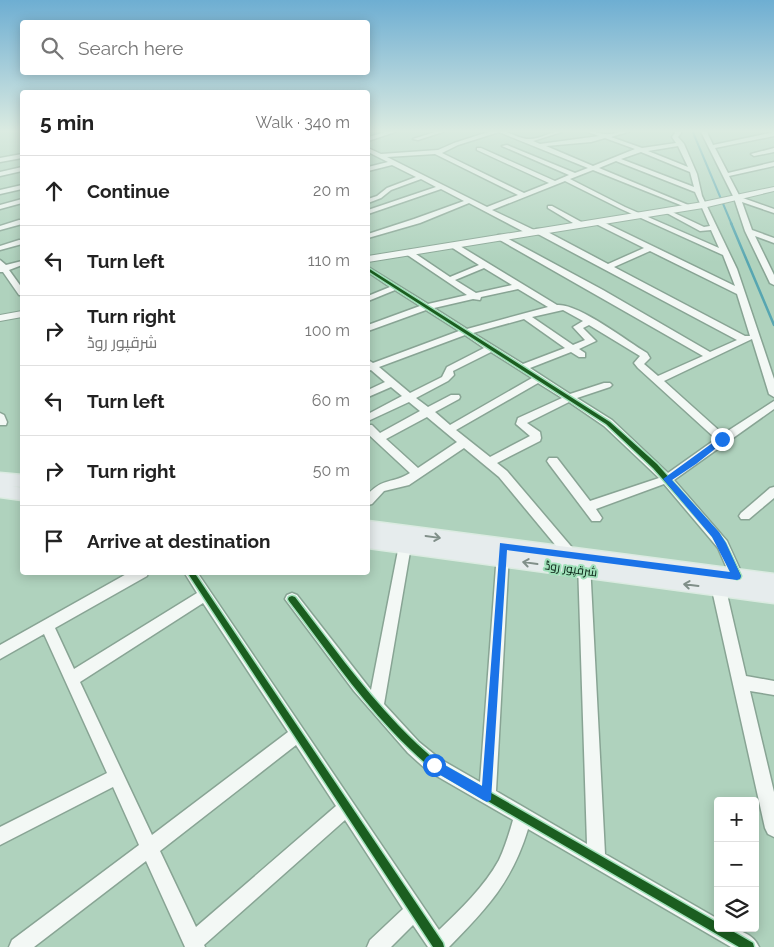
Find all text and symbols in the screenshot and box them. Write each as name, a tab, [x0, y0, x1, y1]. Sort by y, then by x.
search box	[20, 20, 370, 75]
icon: search	[38, 34, 66, 62]
text: Search here	[78, 37, 184, 59]
text: 5 min	[40, 110, 94, 135]
text: Walk · 340 m	[256, 113, 350, 132]
icon: ahead	[40, 177, 68, 205]
text: Continue	[87, 180, 170, 202]
text: 20 m	[313, 181, 350, 200]
icon: left	[40, 247, 68, 275]
text: Turn left	[87, 250, 164, 272]
text: 110 m	[308, 251, 350, 270]
text: Turn right	[87, 305, 176, 327]
icon: right	[40, 317, 68, 345]
text: 100 m	[305, 321, 350, 340]
text: شرقپور روڈ	[87, 333, 157, 352]
icon: left	[40, 387, 68, 415]
text: Turn left	[87, 390, 164, 412]
text: 60 m	[312, 391, 350, 410]
route end	[711, 428, 734, 451]
icon: right	[40, 457, 68, 485]
text: Turn right	[87, 460, 176, 482]
text: 50 m	[313, 461, 350, 480]
icon: arrive	[40, 527, 68, 555]
text: Arrive at destination	[87, 530, 271, 552]
one-way arrow	[425, 532, 441, 542]
one-way arrow	[522, 558, 538, 568]
street label: شرقپور روڈ	[544, 558, 598, 581]
one-way arrow	[683, 579, 699, 589]
route start	[423, 754, 446, 777]
map controls	[714, 797, 759, 932]
button: +	[714, 797, 759, 842]
button: −	[714, 842, 759, 887]
button: layers	[714, 887, 759, 932]

